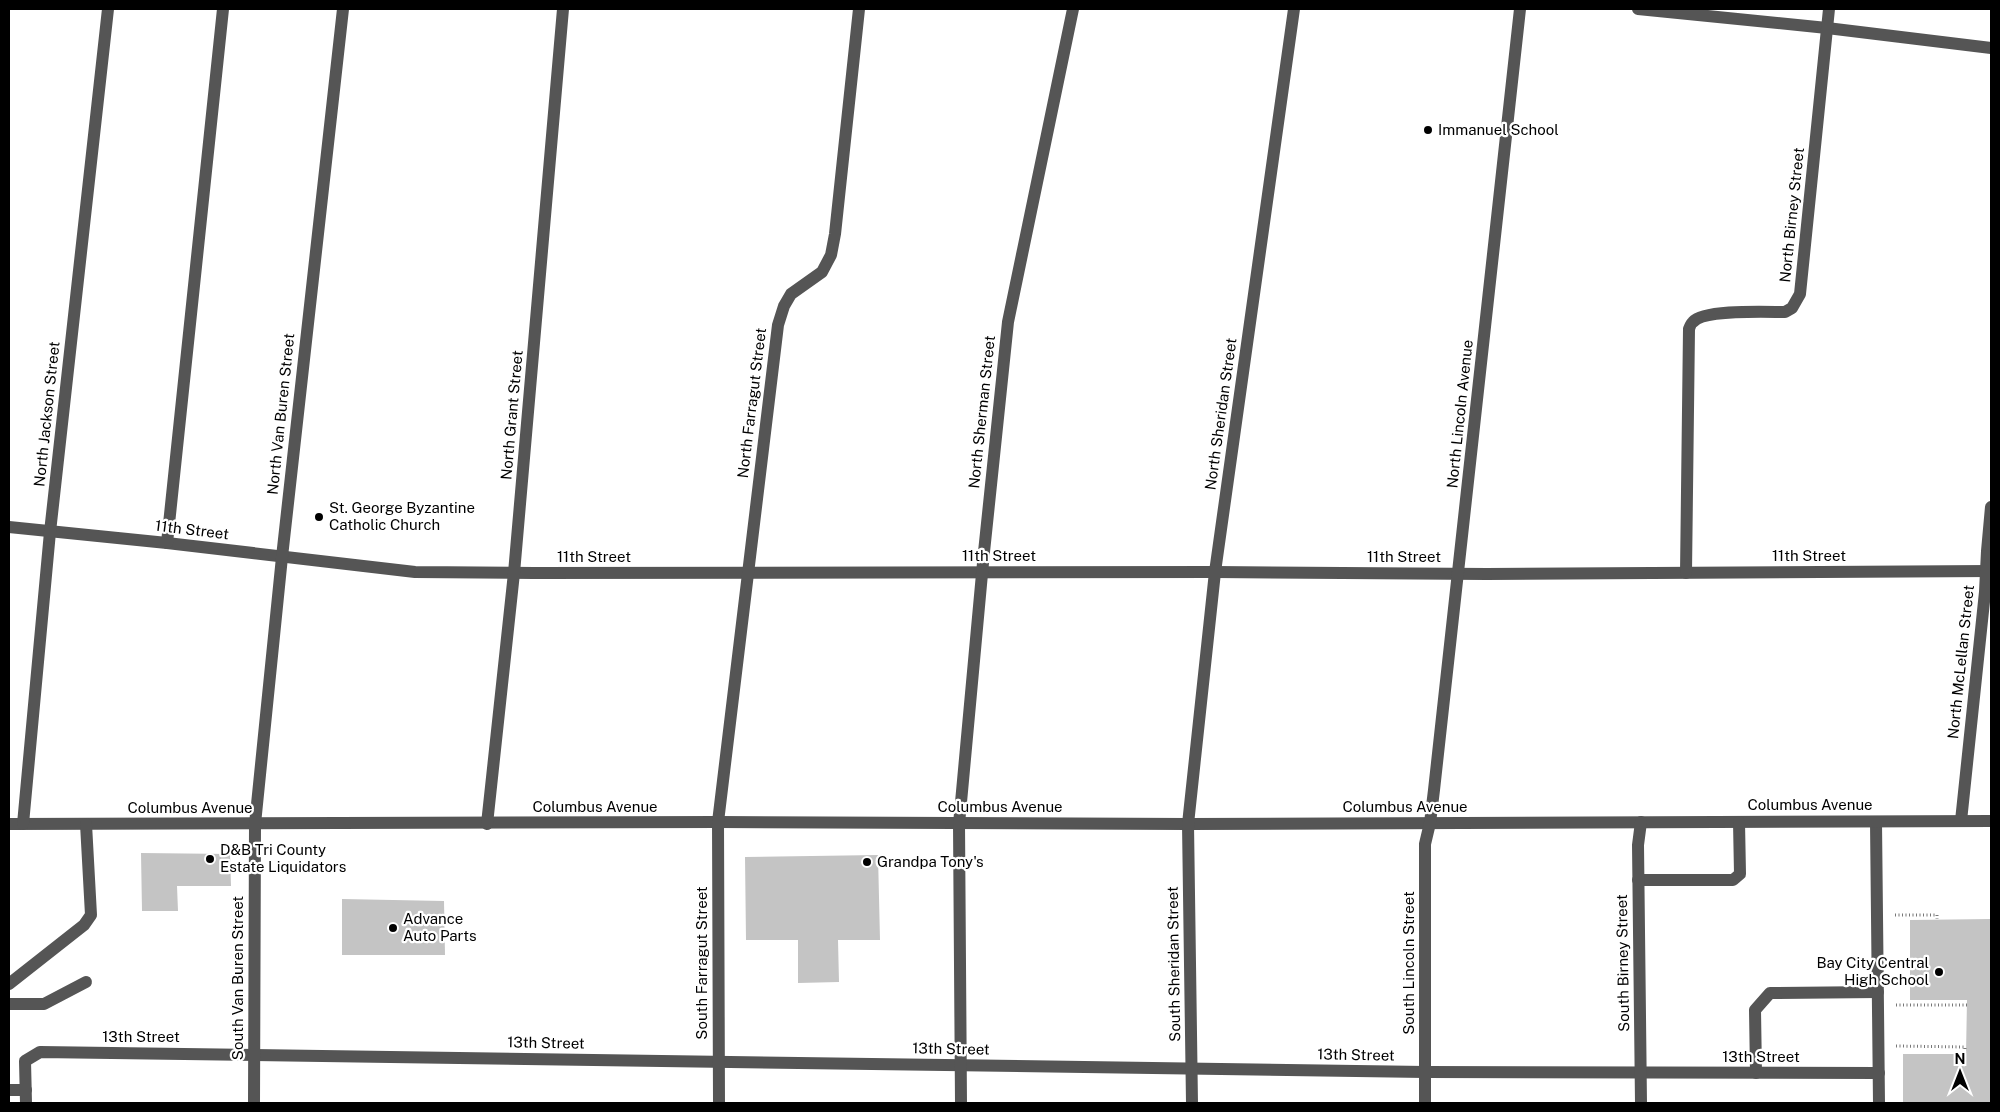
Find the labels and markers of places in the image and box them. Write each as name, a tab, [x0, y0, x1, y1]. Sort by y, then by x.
place label: Immanuel School	[1438, 121, 1559, 138]
marker: Immanuel School	[1422, 124, 1434, 136]
place label: St. George Byzantine Catholic Church	[329, 499, 475, 533]
marker: St. George Byzantine Catholic Church	[313, 511, 325, 523]
place label: D&B Tri County Estate Liquidators	[220, 841, 346, 875]
marker: D&B Tri County Estate Liquidators	[204, 853, 216, 865]
place label: Grandpa Tony's	[877, 853, 983, 870]
marker: Grandpa Tony's	[861, 856, 873, 868]
place label: Advance Auto Parts	[403, 910, 477, 944]
marker: Advance Auto Parts	[387, 922, 399, 934]
place label: Bay City Central High School	[1816, 954, 1929, 988]
marker: Bay City Central High School	[1933, 966, 1945, 978]

